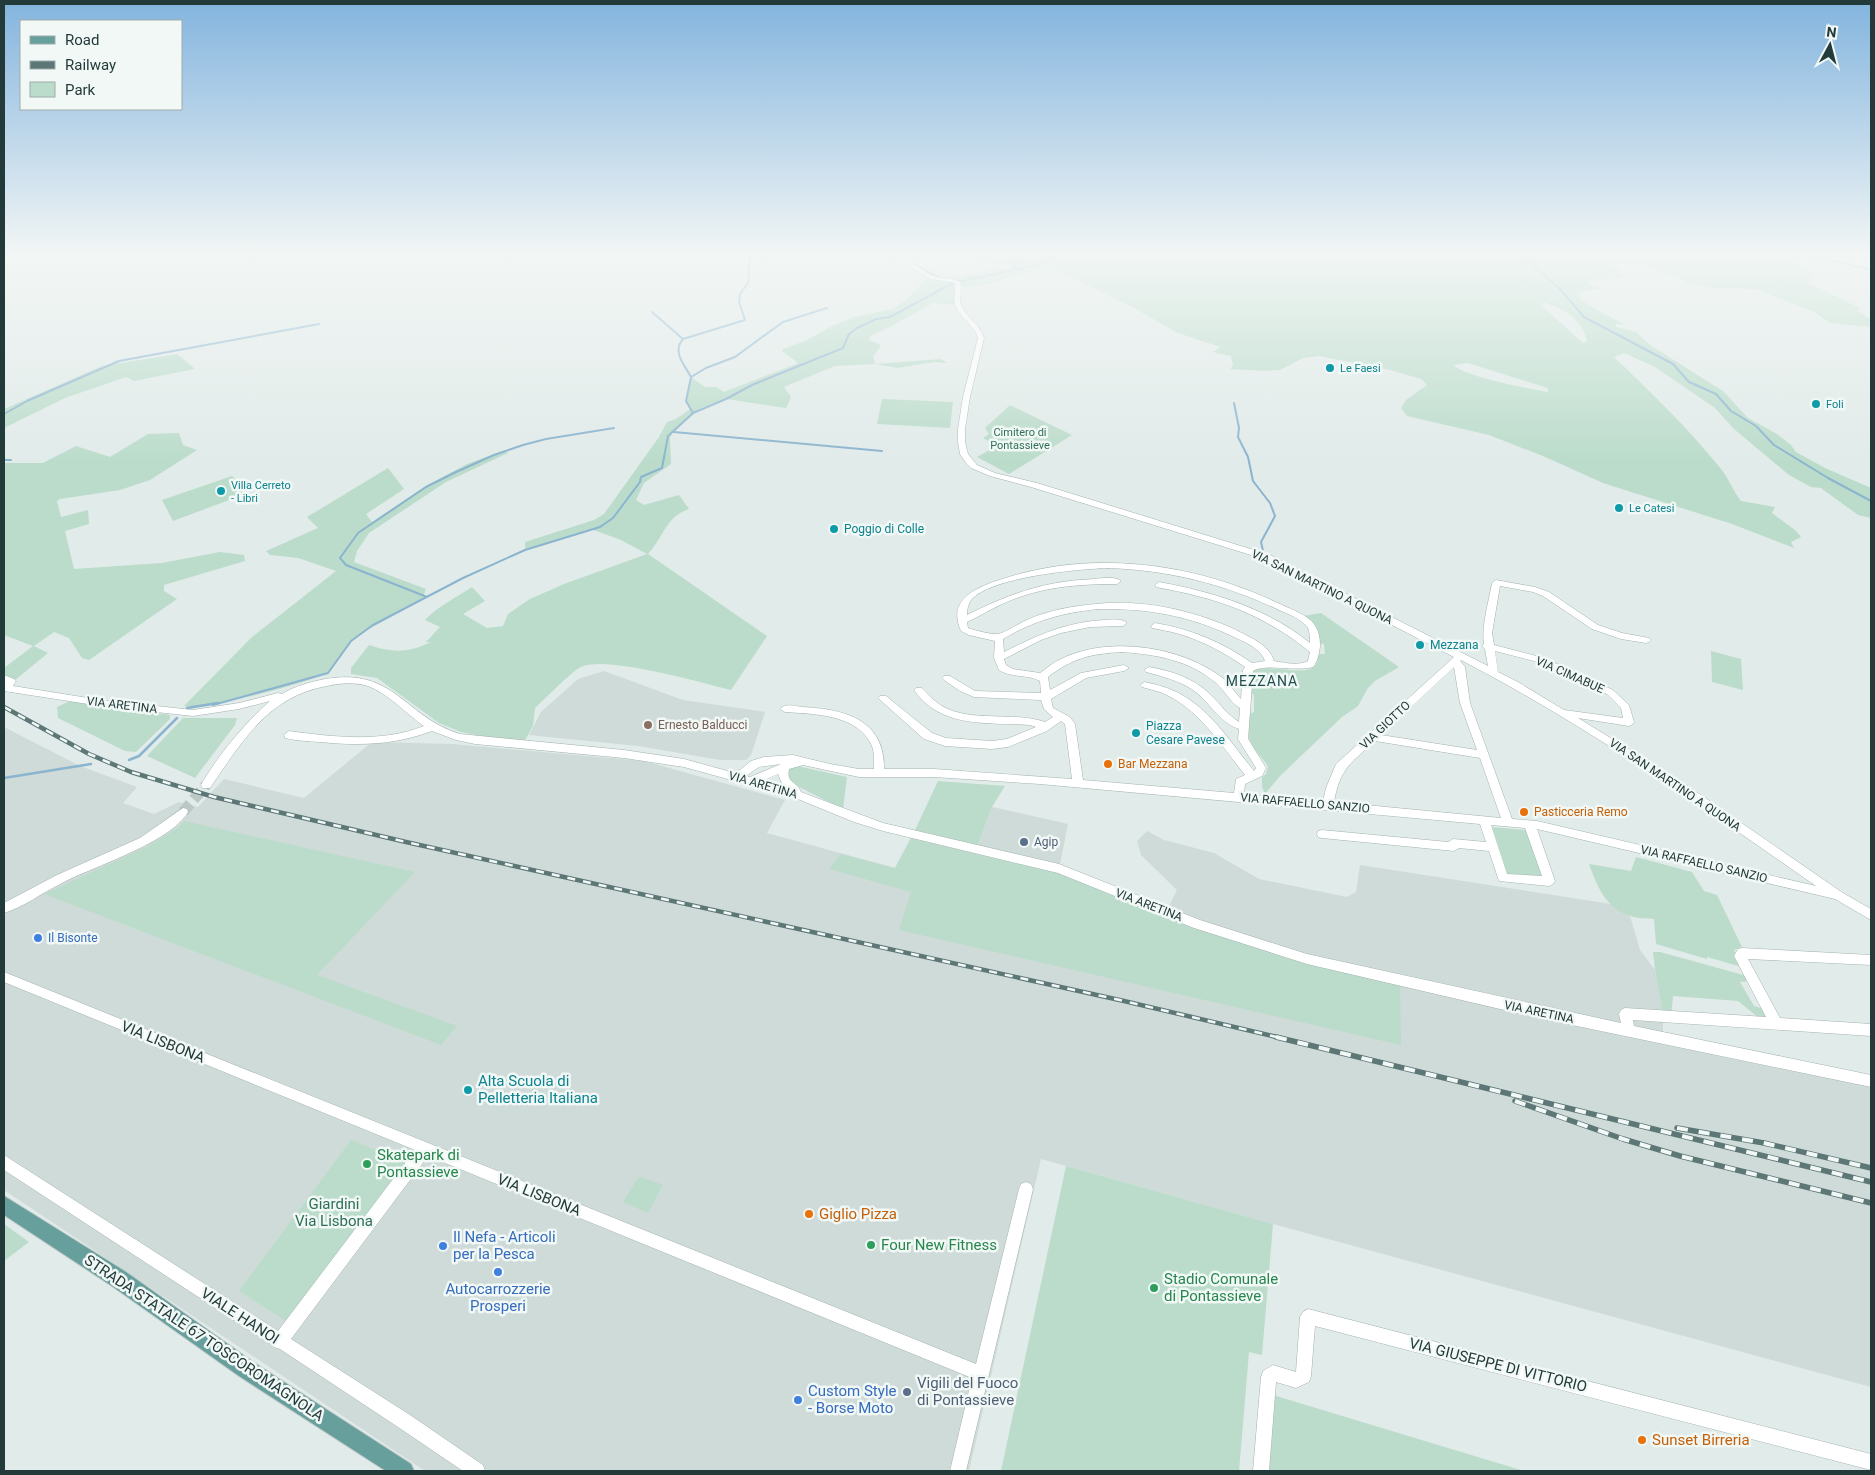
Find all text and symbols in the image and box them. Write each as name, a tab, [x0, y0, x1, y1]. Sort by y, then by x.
legend	[20, 20, 182, 110]
north arrow	[1805, 20, 1855, 70]
text: N	[1826, 24, 1837, 41]
text: Road	[65, 31, 99, 49]
text: Railway	[65, 56, 116, 74]
text: Park	[65, 81, 96, 99]
marker: Le Faesi	[1324, 362, 1336, 374]
place label: Le Faesi	[1340, 362, 1381, 375]
marker: Foli	[1810, 398, 1822, 410]
place label: Foli	[1826, 398, 1844, 411]
park label: Cimitero di Pontassieve	[990, 426, 1050, 452]
place label: Villa Cerreto - Libri	[231, 479, 291, 505]
marker: Villa Cerreto - Libri	[215, 485, 227, 497]
marker: Le Catesi	[1613, 502, 1625, 514]
place label: Le Catesi	[1629, 502, 1674, 515]
place label: Poggio di Colle	[844, 522, 924, 536]
marker: Poggio di Colle	[828, 523, 840, 535]
street label: VIA SAN MARTINO A QUONA	[1249, 547, 1395, 627]
place label: Mezzana	[1430, 638, 1478, 652]
marker: Mezzana	[1414, 639, 1426, 651]
street label: VIA CIMABUE	[1534, 654, 1607, 696]
district label: MEZZANA	[1226, 673, 1298, 689]
street label: VIA ARETINA	[86, 694, 158, 716]
street label: VIA GIOTTO	[1357, 698, 1413, 752]
place label: Ernesto Balducci	[658, 718, 748, 732]
marker: Ernesto Balducci	[642, 719, 654, 731]
place label: Piazza Cesare Pavese	[1146, 719, 1225, 747]
marker: Piazza Cesare Pavese	[1130, 727, 1142, 739]
street label: VIA SAN MARTINO A QUONA	[1607, 736, 1743, 834]
place label: Bar Mezzana	[1118, 757, 1187, 771]
marker: Bar Mezzana	[1102, 758, 1114, 770]
street label: VIA ARETINA	[727, 768, 799, 802]
street label: VIA RAFFAELLO SANZIO	[1240, 790, 1370, 816]
place label: Pasticceria Remo	[1534, 805, 1628, 819]
marker: Pasticceria Remo	[1518, 806, 1530, 818]
place label: Agip	[1034, 835, 1058, 849]
marker: Agip	[1018, 836, 1030, 848]
street label: VIA RAFFAELLO SANZIO	[1639, 843, 1769, 885]
street label: VIA ARETINA	[1113, 886, 1185, 924]
place label: Il Bisonte	[48, 931, 98, 945]
marker: Il Bisonte	[32, 932, 44, 944]
street label: VIA ARETINA	[1503, 998, 1575, 1026]
street label: VIA LISBONA	[119, 1017, 208, 1067]
place label: Alta Scuola di Pelletteria Italiana	[478, 1072, 598, 1107]
marker: Alta Scuola di Pelletteria Italiana	[462, 1084, 474, 1096]
place label: Skatepark di Pontassieve	[377, 1146, 460, 1181]
marker: Skatepark di Pontassieve	[361, 1158, 373, 1170]
street label: VIA LISBONA	[495, 1170, 584, 1220]
park label: Giardini Via Lisbona	[295, 1195, 373, 1230]
place label: Giglio Pizza	[819, 1205, 897, 1223]
marker: Giglio Pizza	[803, 1208, 815, 1220]
place label: Il Nefa - Articoli per la Pesca	[453, 1228, 556, 1263]
place label: Four New Fitness	[881, 1236, 997, 1254]
marker: Four New Fitness	[865, 1239, 877, 1251]
marker: Il Nefa - Articoli per la Pesca	[437, 1240, 449, 1252]
street label: STRADA STATALE 67 TOSCOROMAGNOLA	[81, 1251, 327, 1425]
marker: Autocarrozzerie Prosperi	[492, 1266, 504, 1278]
place label: Stadio Comunale di Pontassieve	[1164, 1270, 1278, 1305]
place label: Autocarrozzerie Prosperi	[445, 1280, 551, 1315]
marker: Stadio Comunale di Pontassieve	[1148, 1282, 1160, 1294]
street label: VIALE HANOI	[198, 1284, 282, 1348]
street label: VIA GIUSEPPE DI VITTORIO	[1407, 1334, 1589, 1396]
place label: Vigili del Fuoco di Pontassieve	[917, 1374, 1018, 1409]
place label: Custom Style - Borse Moto	[808, 1382, 897, 1417]
marker: Vigili del Fuoco di Pontassieve	[901, 1386, 913, 1398]
marker: Custom Style - Borse Moto	[792, 1394, 804, 1406]
place label: Sunset Birreria	[1652, 1431, 1750, 1449]
marker: Sunset Birreria	[1636, 1434, 1648, 1446]

